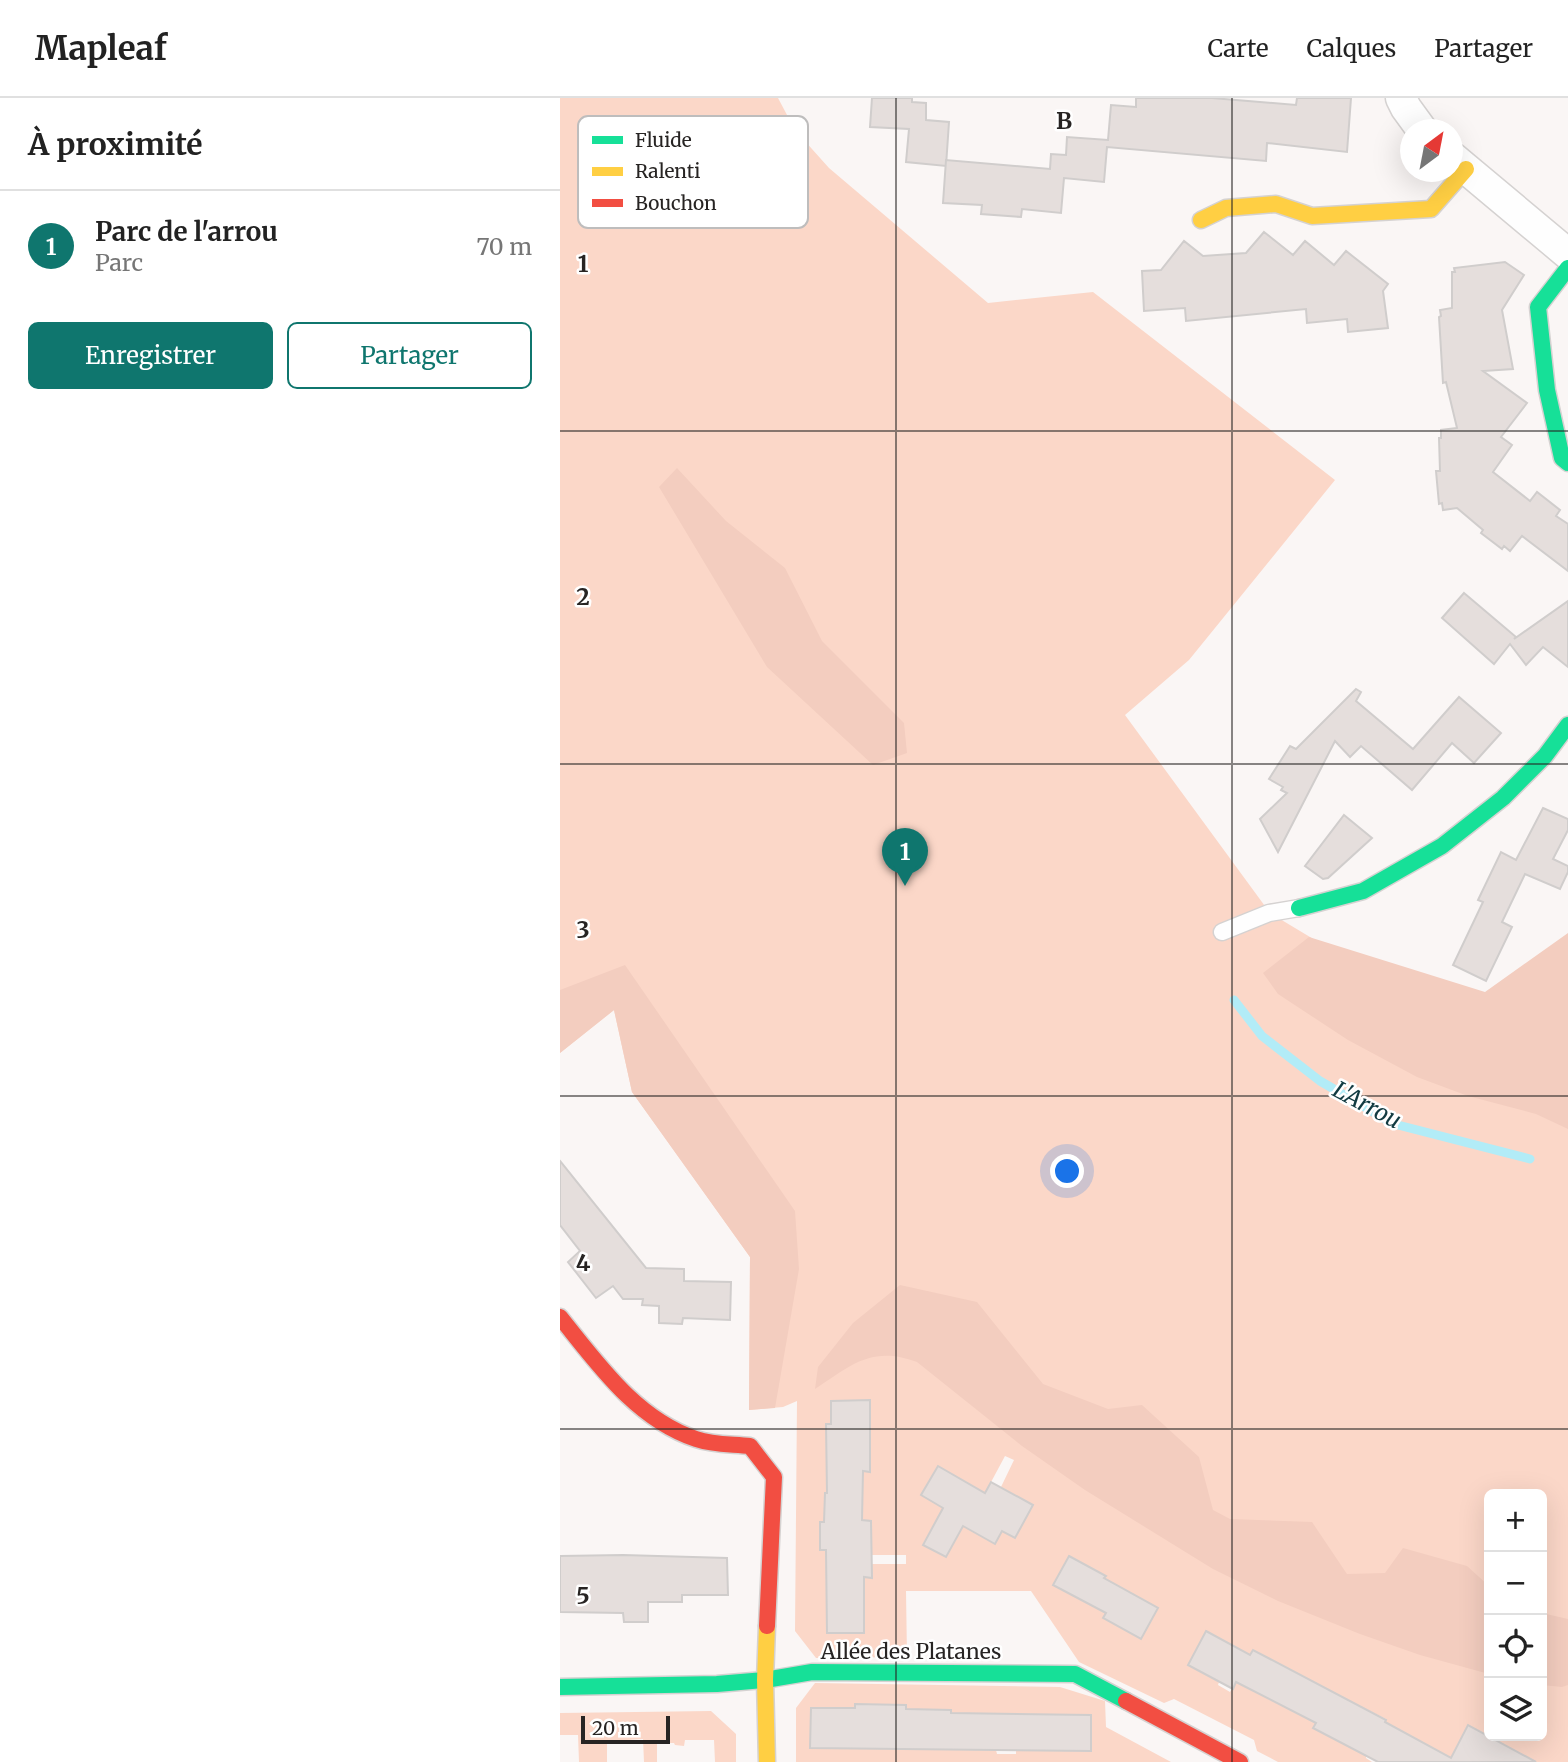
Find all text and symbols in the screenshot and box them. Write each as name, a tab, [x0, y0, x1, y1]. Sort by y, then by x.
text: Mapleaf	[35, 28, 167, 69]
text: Carte	[1207, 33, 1268, 64]
text: Calques	[1306, 33, 1396, 64]
text: Partager	[1434, 33, 1533, 64]
text: B	[1056, 106, 1072, 135]
legend	[578, 116, 808, 228]
north arrow	[1400, 119, 1463, 182]
text: À proximité	[28, 125, 203, 163]
text: Fluide	[635, 128, 692, 152]
text: Ralenti	[635, 159, 700, 183]
text: Bouchon	[635, 191, 717, 215]
text: Parc de l'arrou	[95, 215, 278, 248]
text: 1	[46, 232, 56, 261]
text: 70 m	[476, 232, 532, 261]
text: Parc	[95, 248, 143, 277]
text: 1	[578, 249, 589, 278]
button: Enregistrer	[28, 322, 273, 389]
button: Partager	[287, 322, 532, 389]
text: 2	[576, 582, 590, 611]
pin: 1	[882, 828, 928, 886]
text: 3	[576, 915, 590, 944]
water label: L'Arrou	[1328, 1075, 1406, 1135]
your location	[1050, 1154, 1084, 1188]
text: 4	[576, 1248, 591, 1277]
map controls	[1484, 1489, 1547, 1741]
button: +	[1484, 1489, 1547, 1552]
button: −	[1484, 1552, 1547, 1615]
text: 5	[576, 1581, 590, 1610]
button: locate	[1484, 1615, 1547, 1678]
street label: Allée des Platanes	[820, 1638, 1001, 1665]
button: layers	[1484, 1678, 1547, 1741]
scale bar	[581, 1713, 670, 1745]
text: 20 m	[592, 1716, 639, 1740]

